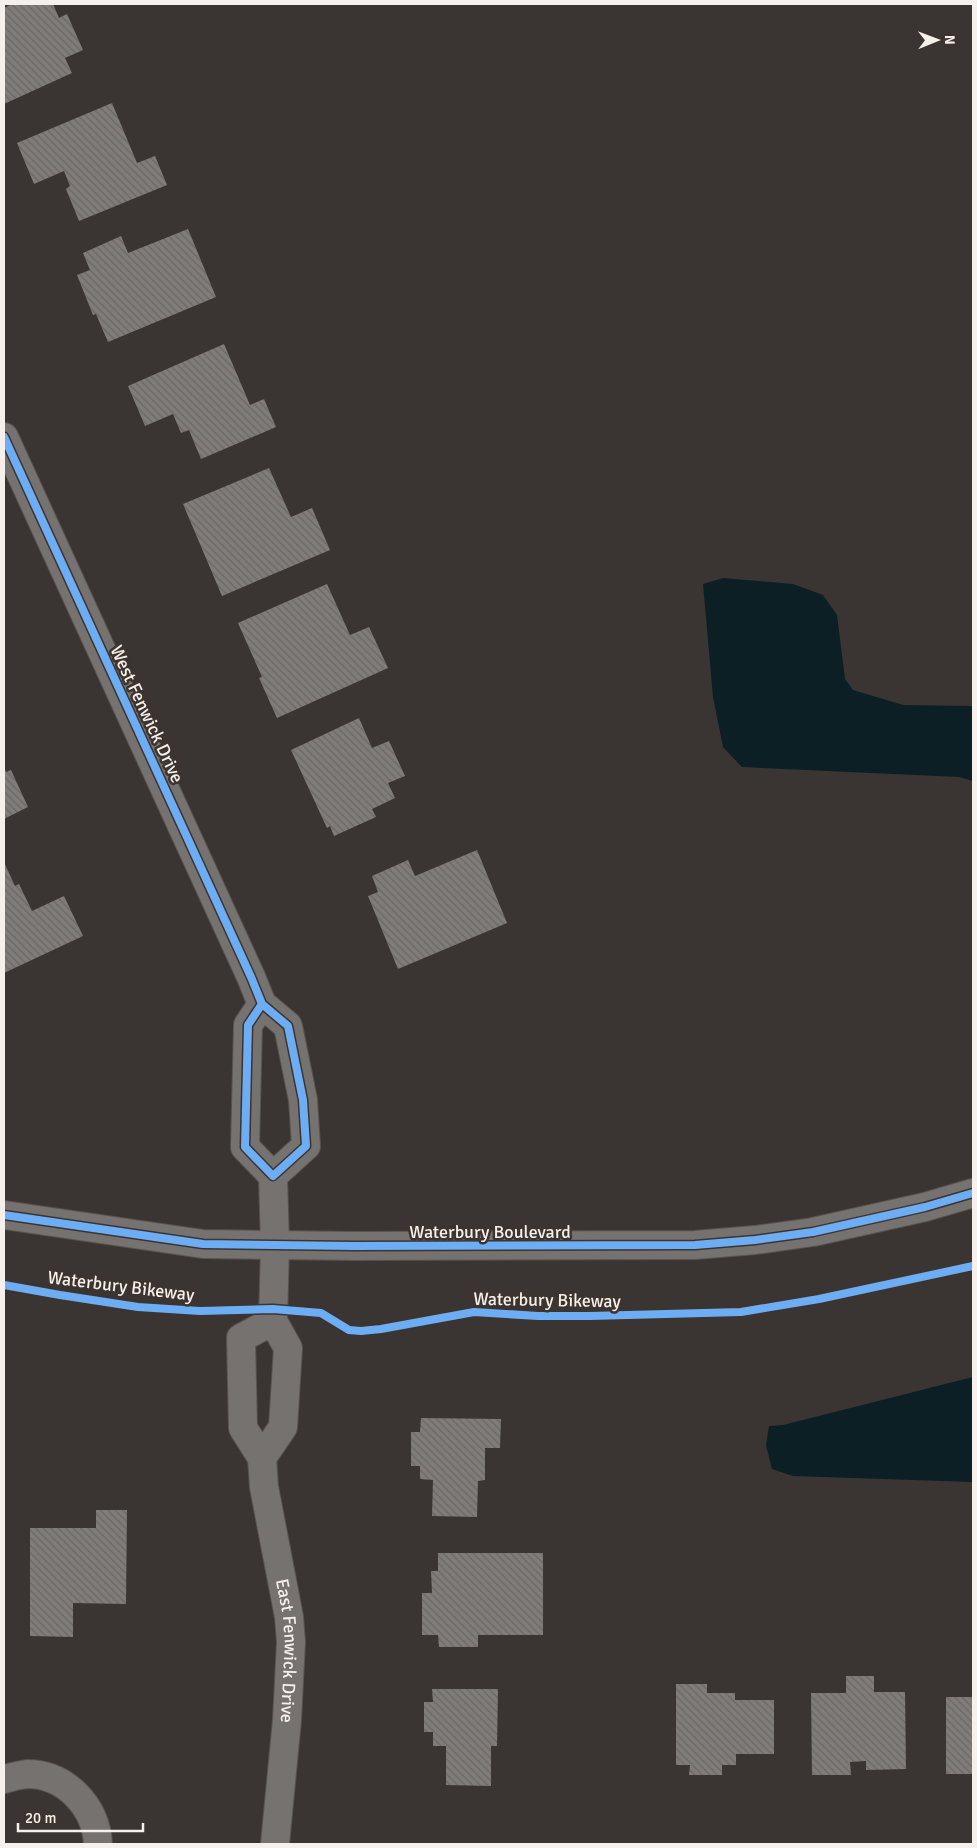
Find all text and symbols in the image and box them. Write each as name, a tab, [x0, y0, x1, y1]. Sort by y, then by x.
north arrow	[912, 15, 962, 65]
text: N	[941, 35, 958, 45]
street label: West Fenwick Drive	[106, 642, 188, 786]
street label: Waterbury Boulevard	[409, 1221, 571, 1243]
street label: Waterbury Bikeway	[46, 1266, 196, 1306]
street label: Waterbury Bikeway	[473, 1288, 622, 1312]
street label: East Fenwick Drive	[271, 1577, 302, 1723]
scale bar	[18, 1800, 142, 1832]
text: 20 m	[25, 1809, 56, 1827]

